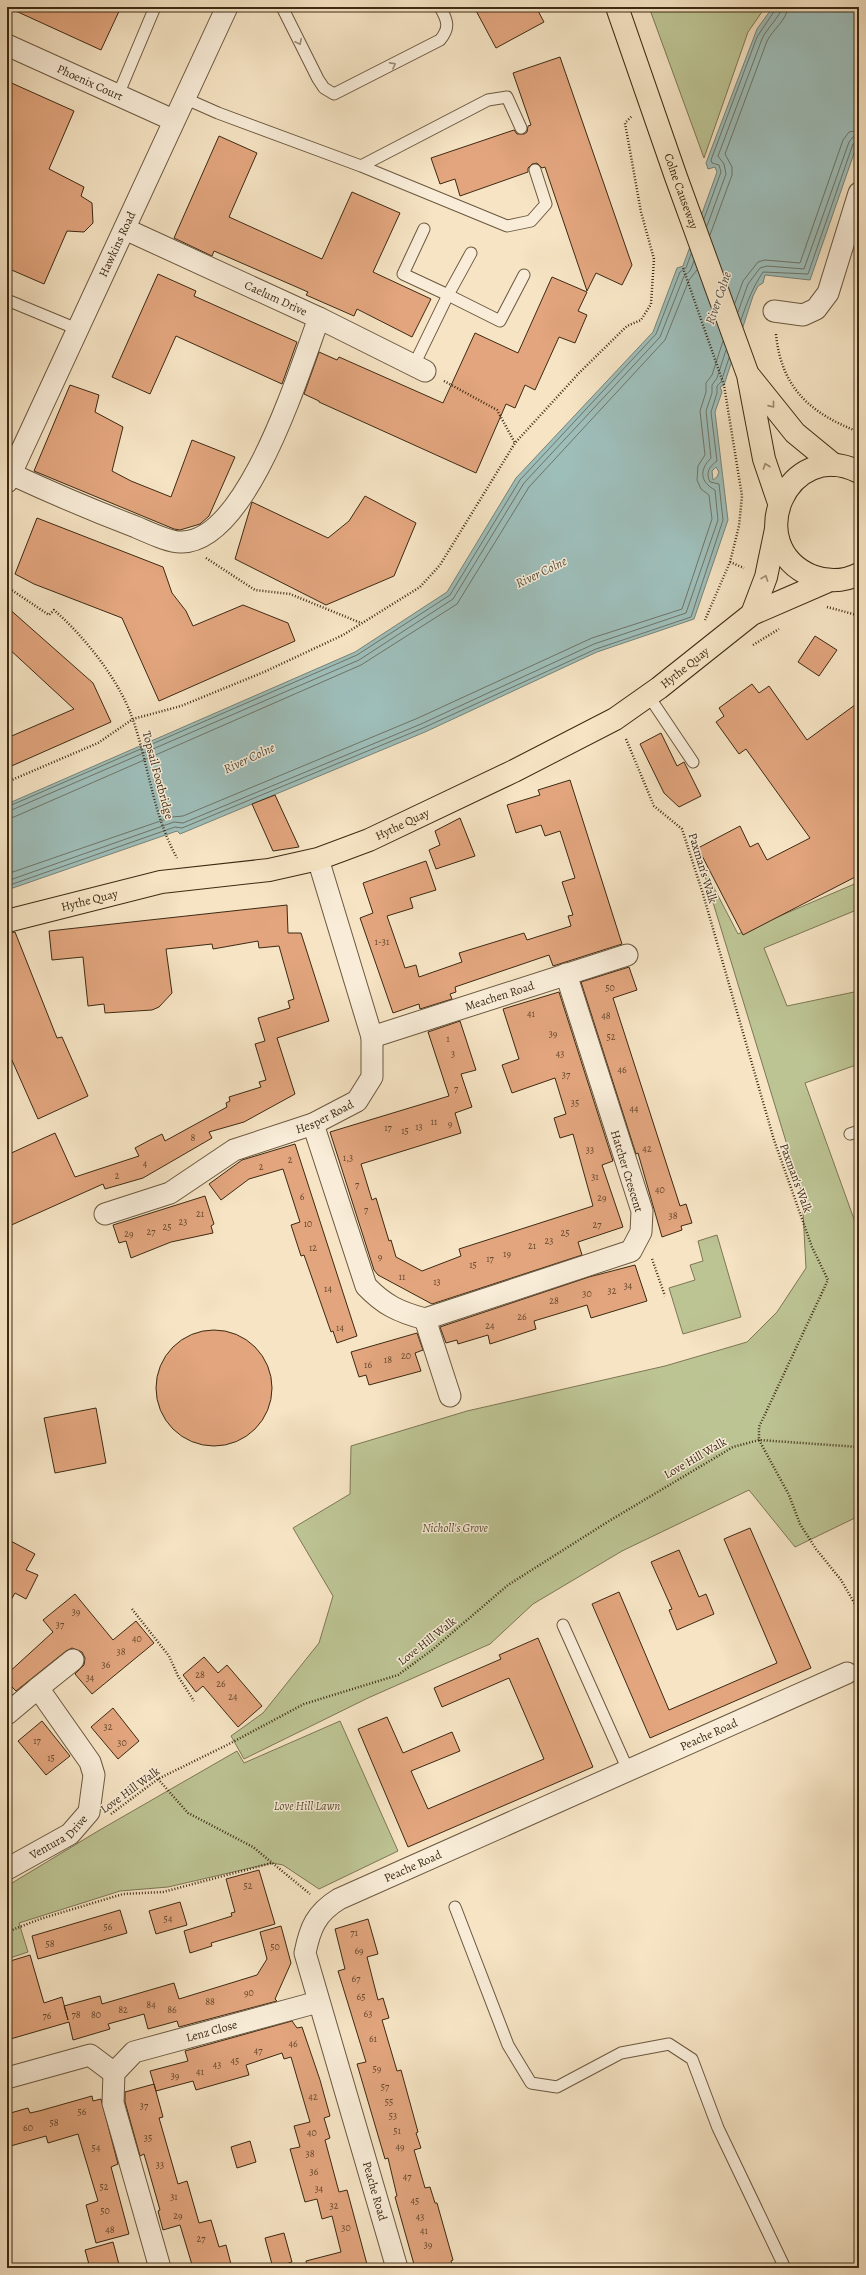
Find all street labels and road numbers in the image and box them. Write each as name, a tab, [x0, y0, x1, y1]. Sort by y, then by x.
street label: Phoenix Court	[54, 61, 126, 104]
street label: Colne Causeway	[660, 151, 702, 232]
street label: Hawkins Road	[95, 208, 139, 280]
street label: Caelum Drive	[242, 277, 310, 320]
street label: Hythe Quay	[657, 643, 713, 692]
street label: Topsail Footbridge	[139, 729, 177, 821]
street label: Hythe Quay	[373, 804, 432, 844]
street label: Paxman's Walk	[685, 831, 721, 905]
street label: Hythe Quay	[59, 885, 120, 915]
street label: Meachen Road	[463, 977, 537, 1015]
street label: Hesper Road	[293, 1096, 357, 1137]
street label: Hatcher Crescent	[607, 1128, 647, 1214]
street label: Paxman's Walk	[776, 1141, 816, 1215]
street label: Love Hill Walk	[661, 1434, 729, 1482]
street label: Love Hill Walk	[394, 1613, 460, 1669]
street label: Peache Road	[677, 1715, 740, 1754]
street label: Love Hill Walk	[97, 1763, 163, 1817]
street label: Ventura Drive	[26, 1811, 91, 1863]
street label: Peache Road	[381, 1846, 444, 1886]
street label: Lenz Close	[184, 2016, 239, 2046]
street label: Peache Road	[359, 2159, 391, 2223]

